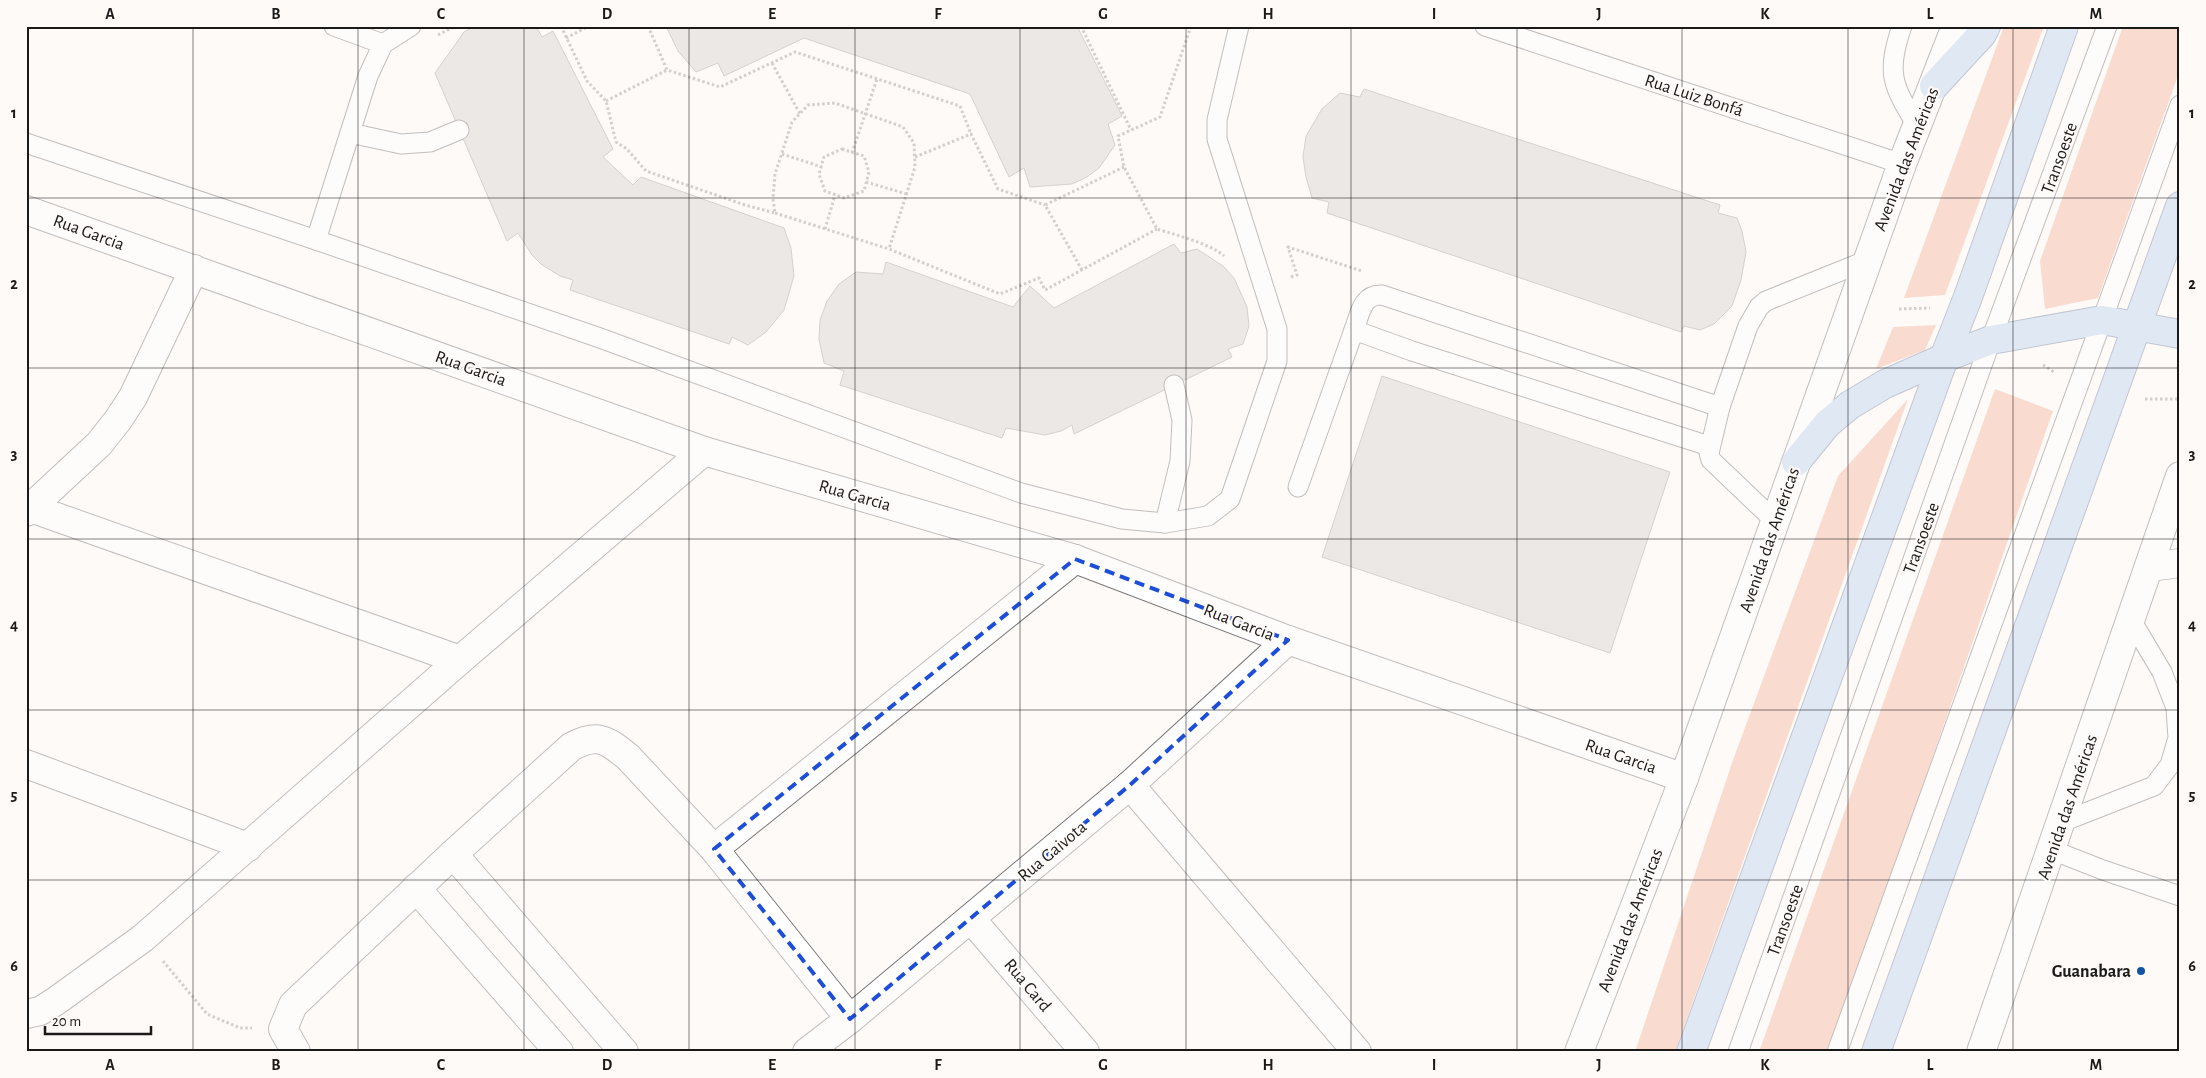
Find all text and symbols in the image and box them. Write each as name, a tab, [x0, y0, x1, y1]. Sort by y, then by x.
text: A	[105, 6, 115, 22]
text: B	[271, 6, 281, 22]
text: C	[437, 6, 446, 22]
text: D	[602, 6, 613, 22]
text: E	[768, 6, 776, 22]
text: F	[934, 6, 942, 22]
text: G	[1098, 6, 1108, 22]
text: H	[1262, 6, 1274, 22]
text: I	[1432, 6, 1436, 22]
text: J	[1596, 6, 1602, 22]
text: K	[1760, 6, 1770, 22]
text: L	[1927, 6, 1934, 22]
text: M	[2090, 6, 2102, 22]
street label: Rua Luiz Bonfá	[1642, 72, 1745, 120]
street label: Avenida das Américas	[1871, 85, 1943, 234]
text: 1	[11, 105, 17, 121]
text: 1	[2189, 105, 2195, 121]
street label: Transoeste	[2039, 120, 2081, 197]
street label: Rua Garcia	[51, 212, 127, 254]
text: 2	[10, 276, 18, 292]
text: 2	[2188, 276, 2196, 292]
street label: Rua Garcia	[433, 348, 509, 390]
text: 3	[11, 446, 18, 462]
text: 3	[2189, 446, 2196, 462]
street label: Avenida das Américas	[1737, 465, 1803, 615]
street label: Rua Garcia	[817, 477, 893, 515]
street label: Transoeste	[1901, 500, 1943, 577]
street label: Rua Garcia	[1201, 601, 1277, 645]
text: 4	[10, 617, 18, 633]
text: 4	[2188, 617, 2196, 633]
street label: Avenida das Américas	[2035, 732, 2101, 882]
street label: Rua Garcia	[1583, 736, 1659, 778]
text: 5	[11, 787, 18, 803]
text: 5	[2189, 787, 2196, 803]
street label: Rua Gaivota	[1015, 818, 1090, 886]
street label: Avenida das Américas	[1595, 846, 1667, 995]
street label: Transoeste	[1765, 882, 1807, 959]
street label: Rua Card	[1000, 956, 1054, 1015]
text: 6	[10, 958, 18, 974]
text: 6	[2188, 958, 2196, 974]
place label: Guanabara	[2052, 963, 2131, 981]
marker: Guanabara	[2135, 965, 2147, 977]
scale bar	[45, 1003, 151, 1035]
text: 20 m	[52, 1014, 81, 1029]
text: A	[105, 1057, 115, 1073]
text: B	[271, 1057, 281, 1073]
text: C	[437, 1057, 446, 1073]
text: D	[602, 1057, 613, 1073]
text: E	[768, 1057, 776, 1073]
text: F	[934, 1057, 942, 1073]
text: G	[1098, 1057, 1108, 1073]
text: H	[1262, 1057, 1274, 1073]
text: I	[1432, 1057, 1436, 1073]
text: J	[1596, 1057, 1602, 1073]
text: K	[1760, 1057, 1770, 1073]
text: L	[1927, 1057, 1934, 1073]
text: M	[2090, 1057, 2102, 1073]

